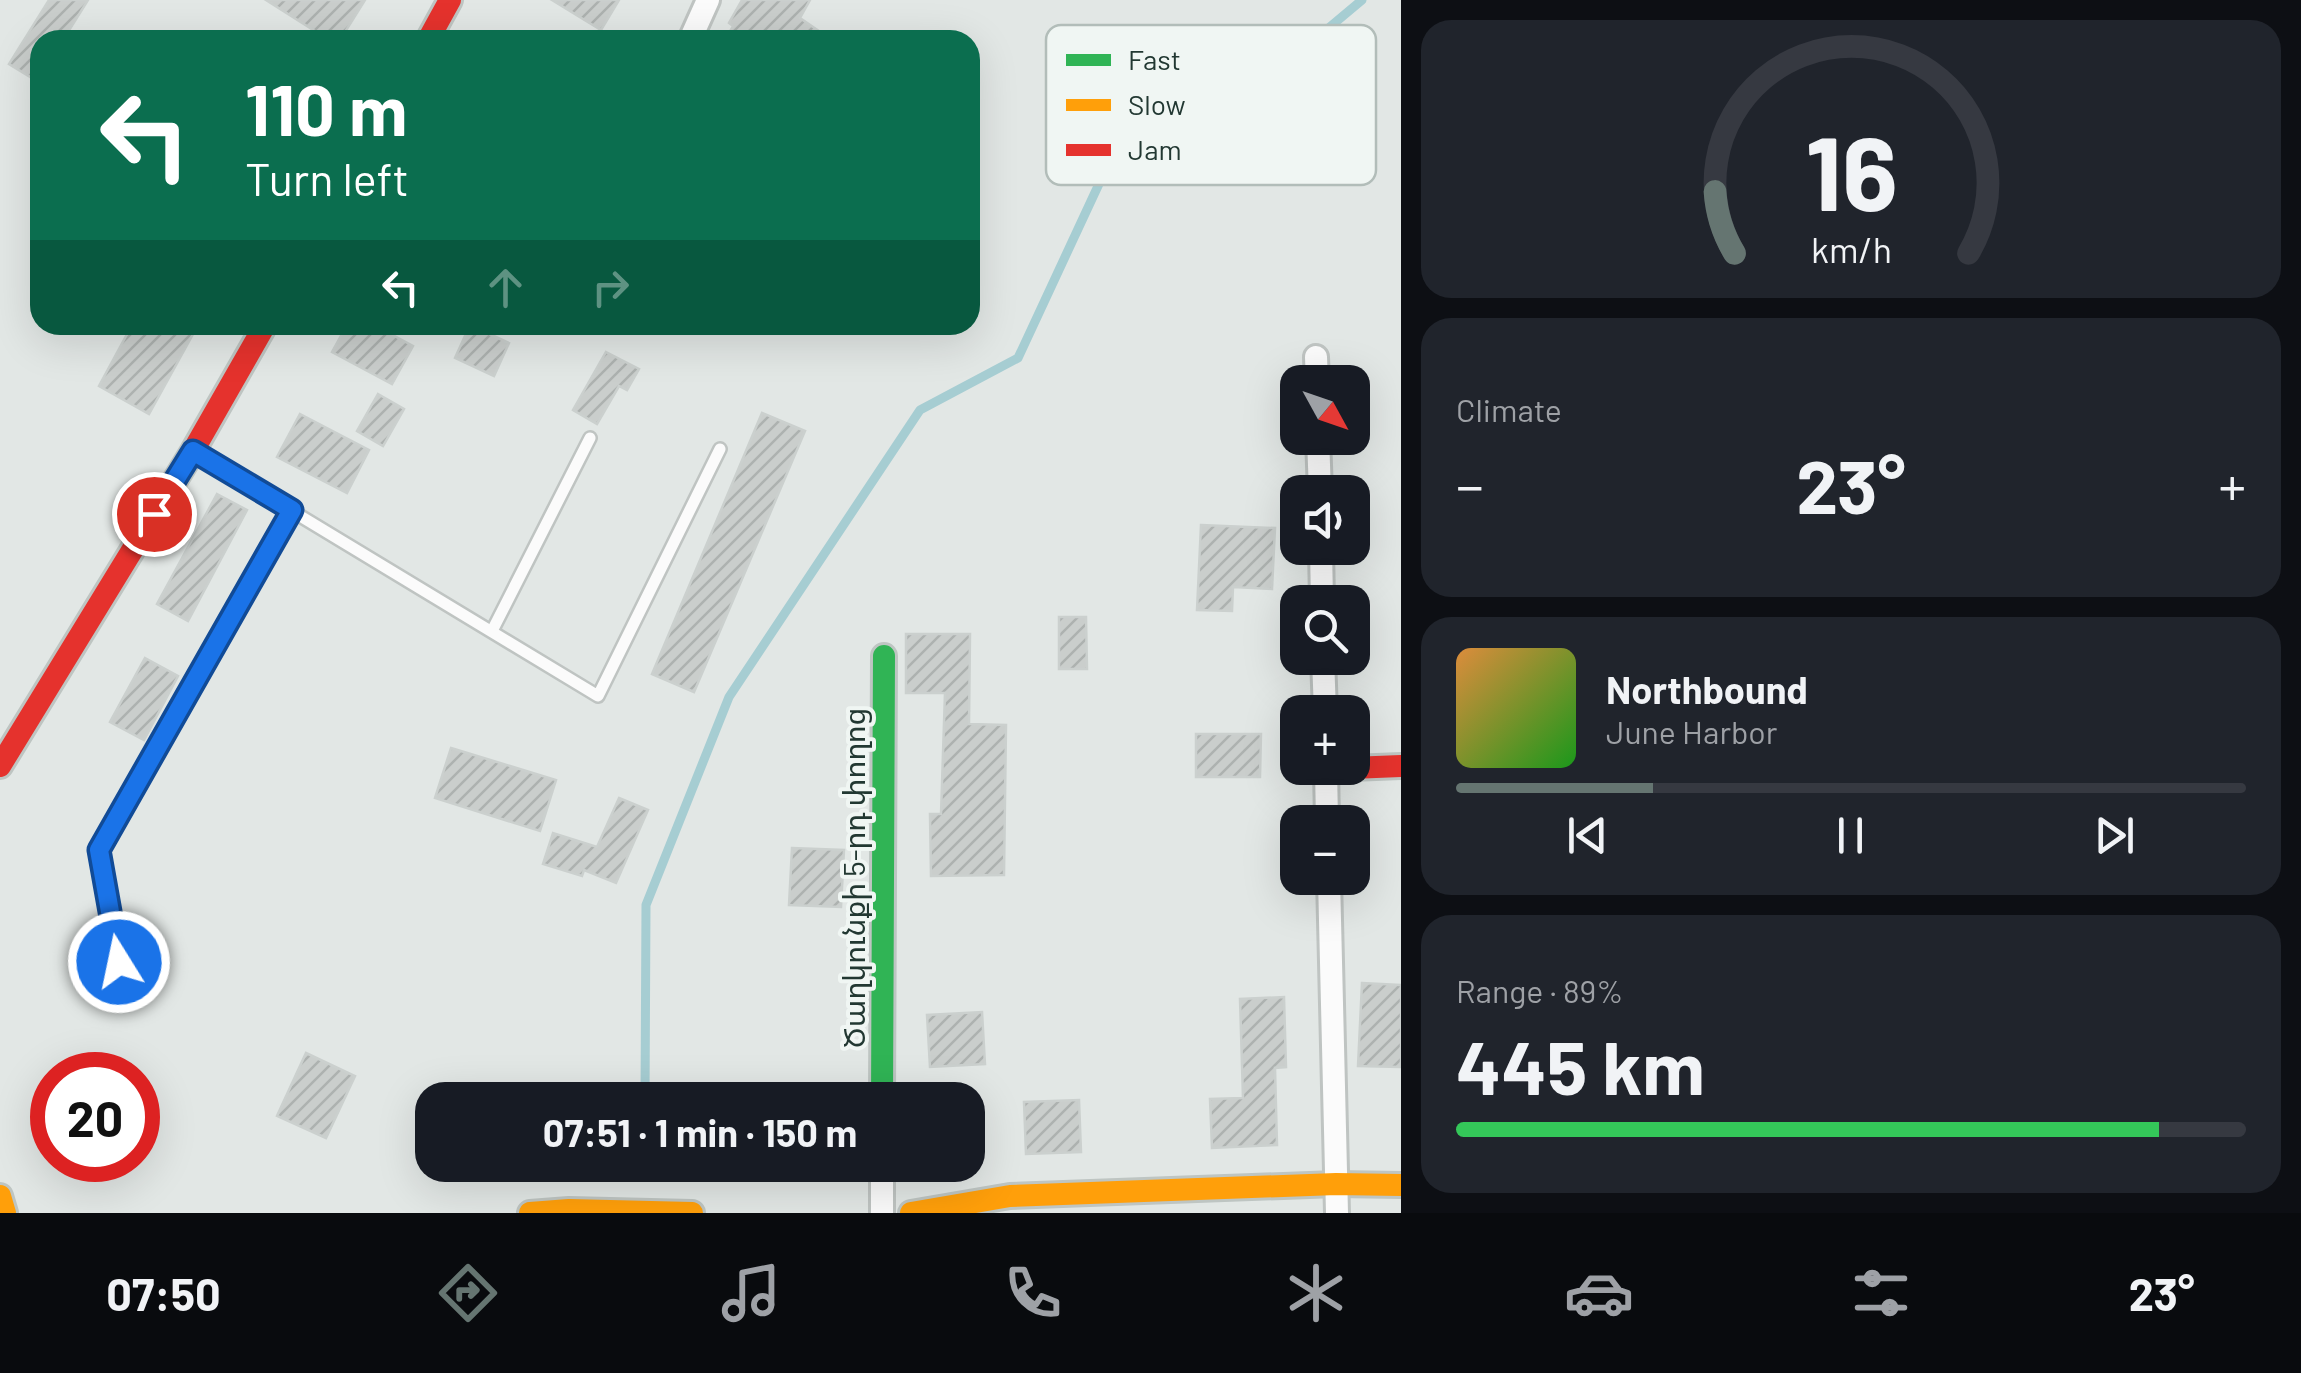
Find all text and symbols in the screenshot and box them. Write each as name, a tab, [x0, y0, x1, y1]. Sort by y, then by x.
legend	[1046, 25, 1376, 185]
text: Fast	[1128, 42, 1181, 76]
text: 110 m	[245, 66, 407, 150]
icon: left	[80, 70, 210, 200]
text: Slow	[1128, 87, 1186, 121]
text: 16	[1805, 107, 1897, 232]
text: Jam	[1128, 132, 1182, 166]
text: Turn left	[245, 151, 409, 205]
text: km/h	[1811, 227, 1891, 270]
icon: left	[373, 260, 428, 315]
icon: ahead	[478, 260, 533, 315]
icon: right	[583, 260, 638, 315]
north arrow	[1280, 365, 1370, 455]
map controls	[1280, 365, 1370, 895]
text: Climate	[1456, 390, 1562, 428]
text: 23°	[1796, 439, 1906, 529]
text: −	[1456, 451, 1484, 517]
text: +	[2218, 451, 2246, 517]
pin	[112, 472, 197, 557]
button: sound	[1280, 475, 1370, 565]
icon: arrive	[127, 487, 182, 542]
button: search	[1280, 585, 1370, 675]
text: Northbound	[1606, 666, 1808, 712]
button: +	[1280, 695, 1370, 785]
street label: Ծաղկունքի 5-րդ փողոց	[835, 707, 872, 1049]
text: June Harbor	[1606, 712, 1777, 750]
button: −	[1280, 805, 1370, 895]
icon: previous	[1560, 808, 1615, 863]
icon: pause	[1823, 808, 1878, 863]
icon: next	[2087, 808, 2142, 863]
position arrow	[67, 910, 171, 1014]
text: Range · 89%	[1456, 971, 1623, 1009]
text: 445 km	[1456, 1020, 1705, 1110]
speed limit sign: 20	[30, 1052, 160, 1182]
text: 07:51 · 1 min · 150 m	[543, 1109, 857, 1155]
icon: directions	[433, 1258, 503, 1328]
icon: music	[716, 1258, 786, 1328]
icon: phone	[998, 1258, 1068, 1328]
icon: climate	[1281, 1258, 1351, 1328]
icon: car	[1564, 1258, 1634, 1328]
icon: filters	[1846, 1258, 1916, 1328]
text: 07:50	[106, 1266, 221, 1320]
text: 23°	[2129, 1266, 2195, 1320]

